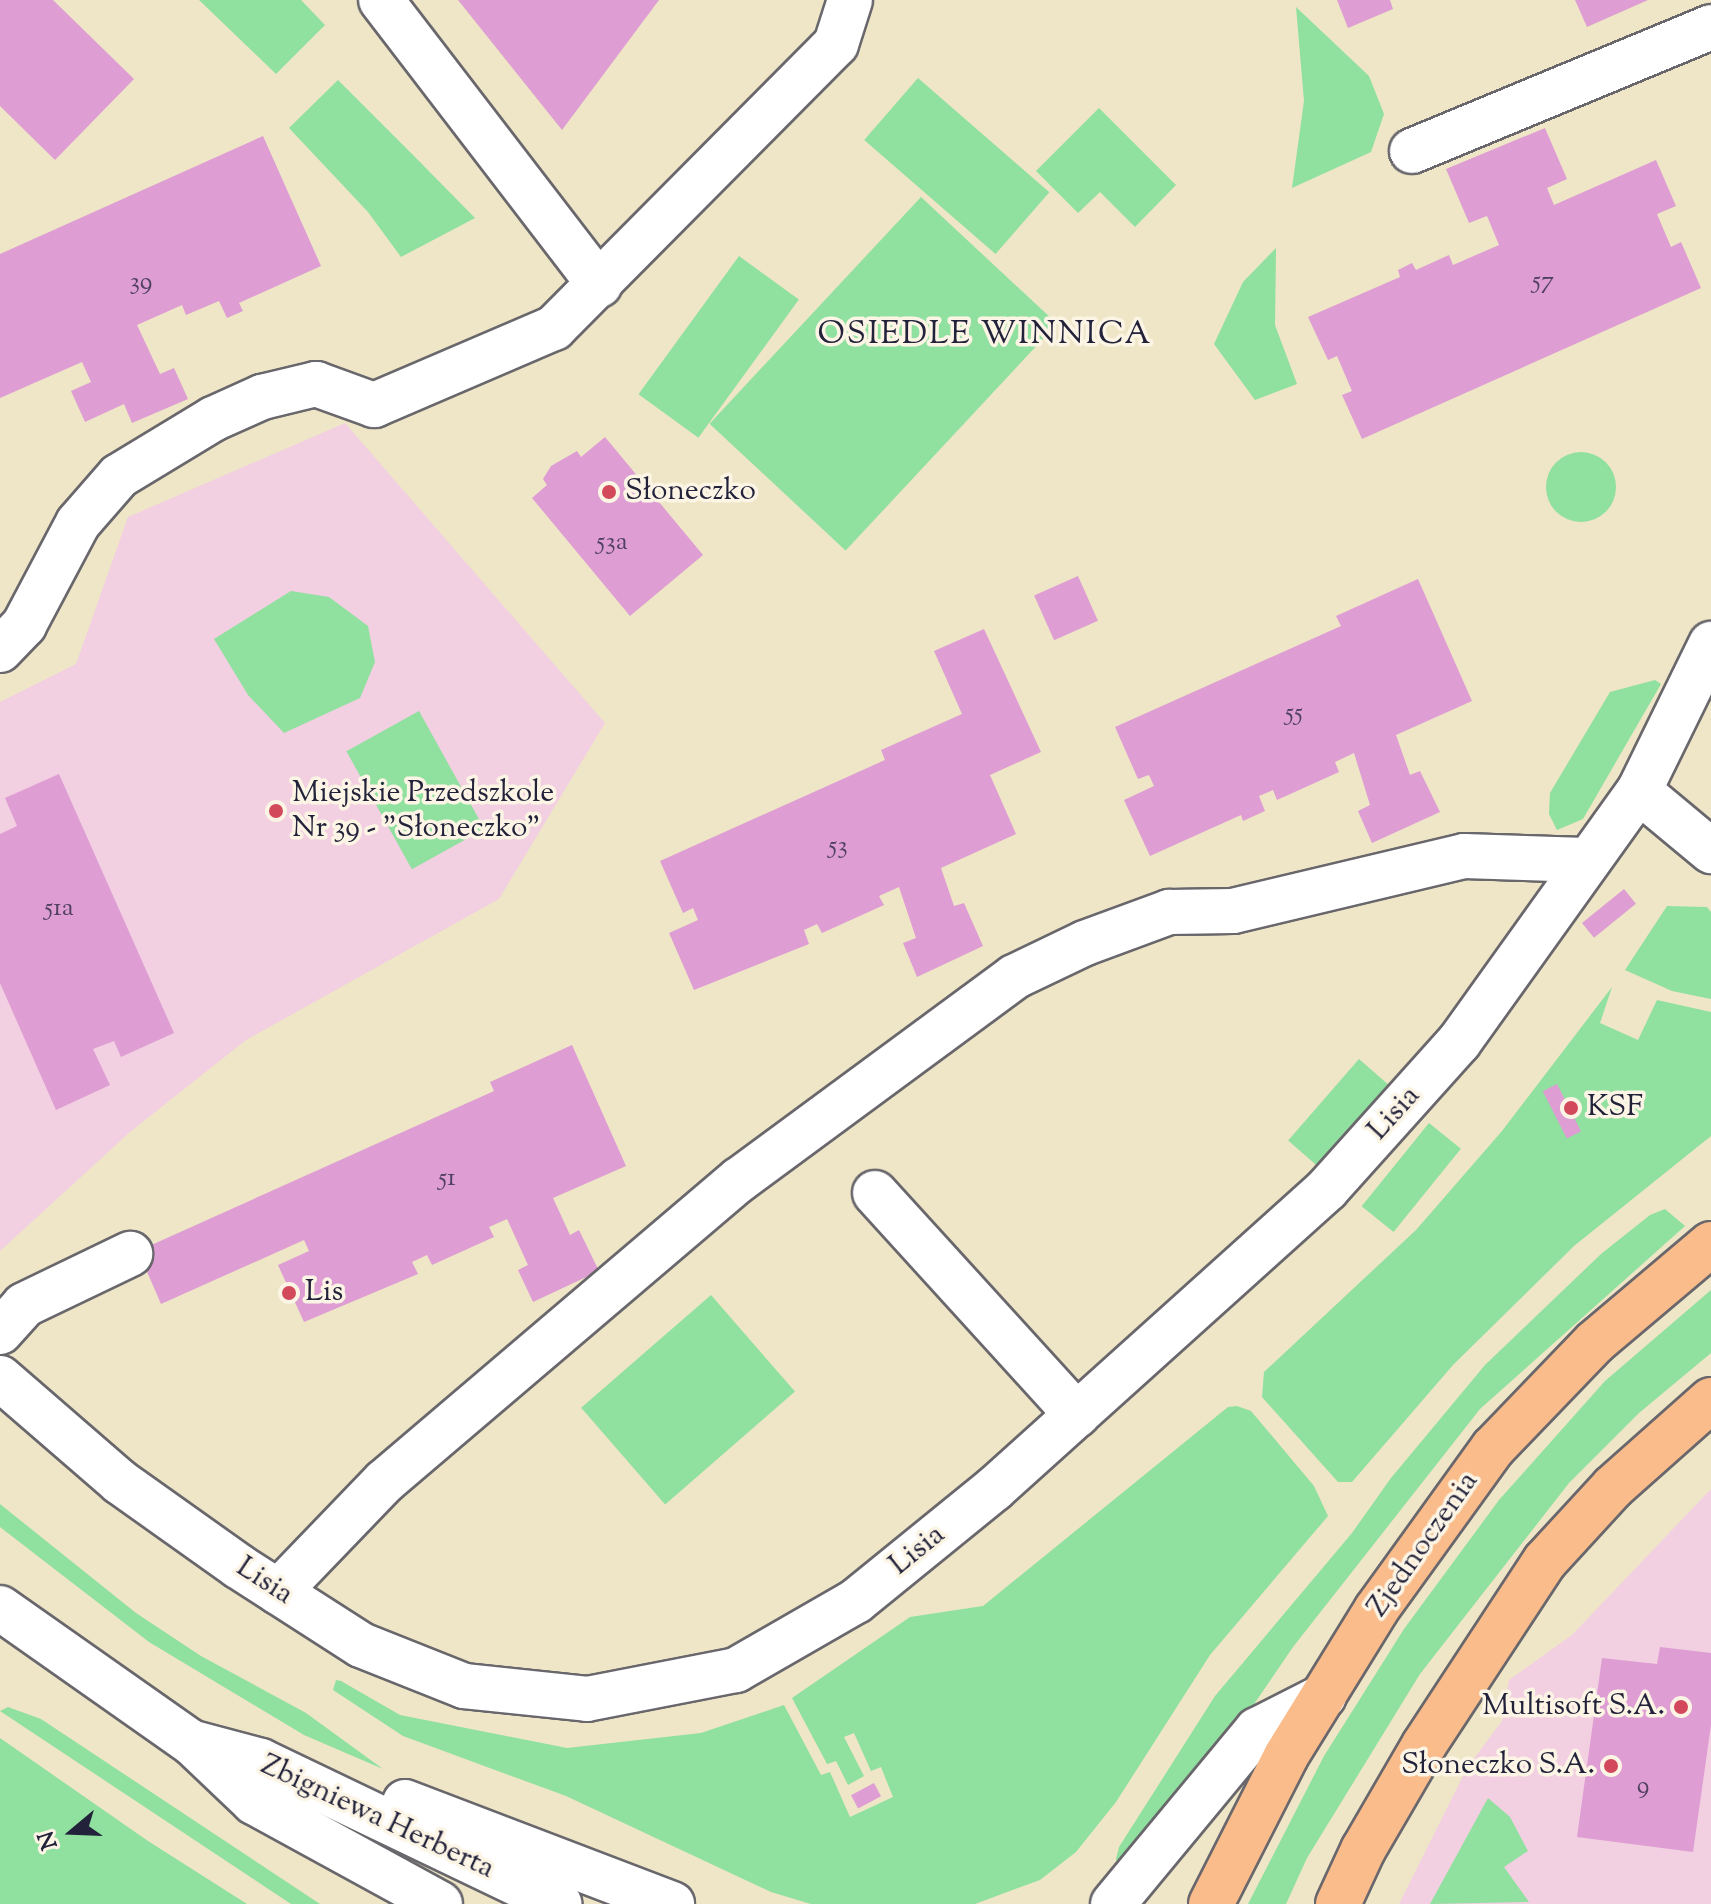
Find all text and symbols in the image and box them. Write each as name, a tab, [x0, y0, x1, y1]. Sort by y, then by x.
house number: 57	[1532, 266, 1554, 298]
house number: 39	[130, 267, 152, 299]
district label: OSIEDLE WINNICA	[818, 316, 1152, 354]
place label: Słoneczko	[625, 474, 756, 510]
marker: Słoneczko	[600, 483, 618, 501]
house number: 53a	[596, 527, 628, 559]
house number: 55	[1285, 698, 1303, 730]
place label: Miejskie Przedszkole Nr 39 - "Słoneczko"	[292, 776, 554, 846]
marker: Miejskie Przedszkole Nr 39 - "Słoneczko"	[267, 802, 285, 820]
house number: 53	[828, 831, 848, 863]
house number: 51a	[44, 893, 74, 925]
street label: Lisia	[1361, 1079, 1429, 1149]
place label: KSF	[1587, 1090, 1643, 1126]
marker: KSF	[1562, 1099, 1580, 1117]
house number: 51	[438, 1163, 456, 1195]
place label: Lis	[305, 1275, 343, 1311]
marker: Lis	[280, 1284, 298, 1302]
street label: Zjednoczenia	[1361, 1466, 1487, 1624]
street label: Lisia	[883, 1518, 953, 1584]
street label: Lisia	[229, 1550, 299, 1614]
place label: Multisoft S.A.	[1482, 1689, 1665, 1725]
marker: Multisoft S.A.	[1672, 1698, 1690, 1716]
street label: Zbigniewa Herberta	[255, 1748, 499, 1888]
place label: Słoneczko S.A.	[1401, 1748, 1595, 1784]
marker: Słoneczko S.A.	[1602, 1757, 1620, 1775]
house number: 9	[1637, 1771, 1649, 1803]
north arrow	[32, 1792, 112, 1872]
text: N	[31, 1826, 67, 1853]

